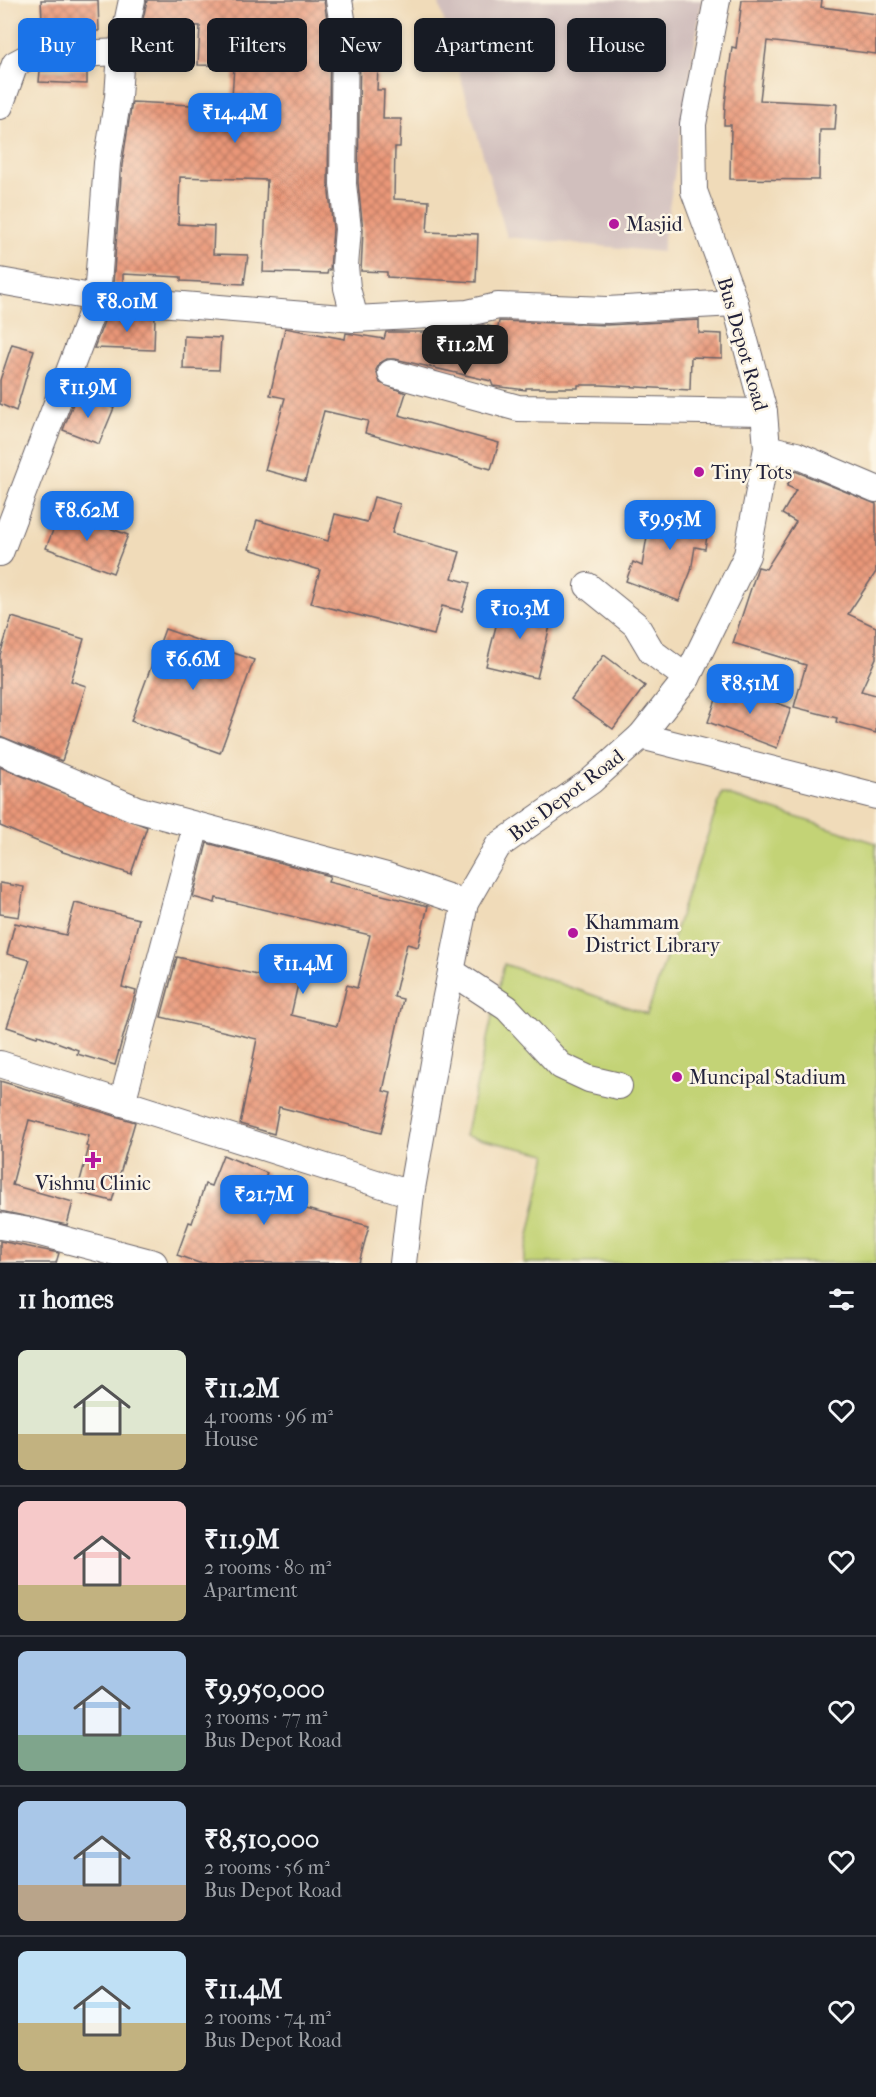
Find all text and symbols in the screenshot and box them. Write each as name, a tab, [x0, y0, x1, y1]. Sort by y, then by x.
chip: Buy	[18, 18, 96, 72]
chip: Rent	[108, 18, 195, 72]
chip: Filters	[207, 18, 307, 72]
chip: New	[319, 18, 402, 72]
chip: Apartment	[414, 18, 555, 72]
chip: House	[567, 18, 666, 72]
pin: ₹14.4M	[186, 93, 284, 144]
text: ₹14.4M	[202, 101, 268, 124]
place label: Masjid	[626, 213, 684, 236]
marker: Masjid	[607, 217, 621, 231]
street label: Bus Depot Road	[712, 275, 773, 415]
pin: ₹8.01M	[78, 282, 176, 333]
text: ₹8.01M	[96, 290, 158, 313]
pin: ₹11.2M	[416, 325, 514, 376]
text: ₹11.2M	[436, 333, 494, 356]
pin: ₹11.9M	[39, 368, 137, 419]
text: ₹11.9M	[59, 376, 117, 399]
place label: Tiny Tots	[711, 461, 792, 484]
marker: Tiny Tots	[692, 465, 706, 479]
pin: ₹8.62M	[38, 491, 136, 542]
text: ₹8.62M	[55, 499, 119, 522]
pin: ₹9.95M	[621, 500, 719, 551]
text: ₹9.95M	[639, 508, 701, 531]
pin: ₹10.3M	[471, 589, 569, 640]
text: ₹10.3M	[490, 597, 550, 620]
pin: ₹6.6M	[151, 640, 235, 691]
text: ₹6.6M	[165, 648, 221, 671]
pin: ₹8.51M	[701, 664, 799, 715]
text: ₹8.51M	[721, 672, 779, 695]
street label: Bus Depot Road	[504, 744, 629, 846]
place label: Khammam District Library	[585, 911, 722, 957]
marker: Khammam District Library	[566, 926, 580, 940]
pin: ₹11.4M	[254, 944, 352, 995]
text: ₹11.4M	[273, 952, 333, 975]
place label: Muncipal Stadium	[689, 1066, 846, 1089]
marker: Muncipal Stadium	[670, 1070, 684, 1084]
marker: Vishnu Clinic	[84, 1151, 102, 1169]
place label: Vishnu Clinic	[34, 1172, 151, 1195]
pin: ₹21.7M	[215, 1175, 313, 1226]
text: ₹21.7M	[234, 1183, 294, 1206]
icon: filters	[825, 1283, 858, 1316]
text: 11 homes	[18, 1284, 114, 1315]
text: ₹11.2M	[204, 1373, 280, 1404]
icon: home	[66, 1374, 138, 1446]
icon: heart	[825, 1394, 858, 1427]
text: 4 rooms · 96 m²	[204, 1405, 333, 1428]
text: House	[204, 1428, 258, 1451]
text: ₹11.9M	[204, 1524, 280, 1555]
icon: home	[66, 1525, 138, 1597]
icon: heart	[825, 1545, 858, 1578]
text: 2 rooms · 80 m²	[204, 1556, 331, 1579]
text: Apartment	[204, 1579, 298, 1602]
text: ₹9,950,000	[204, 1674, 325, 1705]
icon: home	[66, 1675, 138, 1747]
icon: heart	[825, 1695, 858, 1728]
text: 3 rooms · 77 m²	[204, 1706, 328, 1729]
text: Bus Depot Road	[204, 1729, 342, 1752]
text: ₹8,510,000	[204, 1824, 319, 1855]
icon: home	[66, 1825, 138, 1897]
icon: heart	[825, 1845, 858, 1878]
text: 2 rooms · 56 m²	[204, 1856, 330, 1879]
text: Bus Depot Road	[204, 1879, 342, 1902]
text: ₹11.4M	[204, 1974, 282, 2005]
icon: home	[66, 1975, 138, 2047]
icon: heart	[825, 1995, 858, 2028]
text: 2 rooms · 74 m²	[204, 2006, 331, 2029]
text: Bus Depot Road	[204, 2029, 342, 2052]

